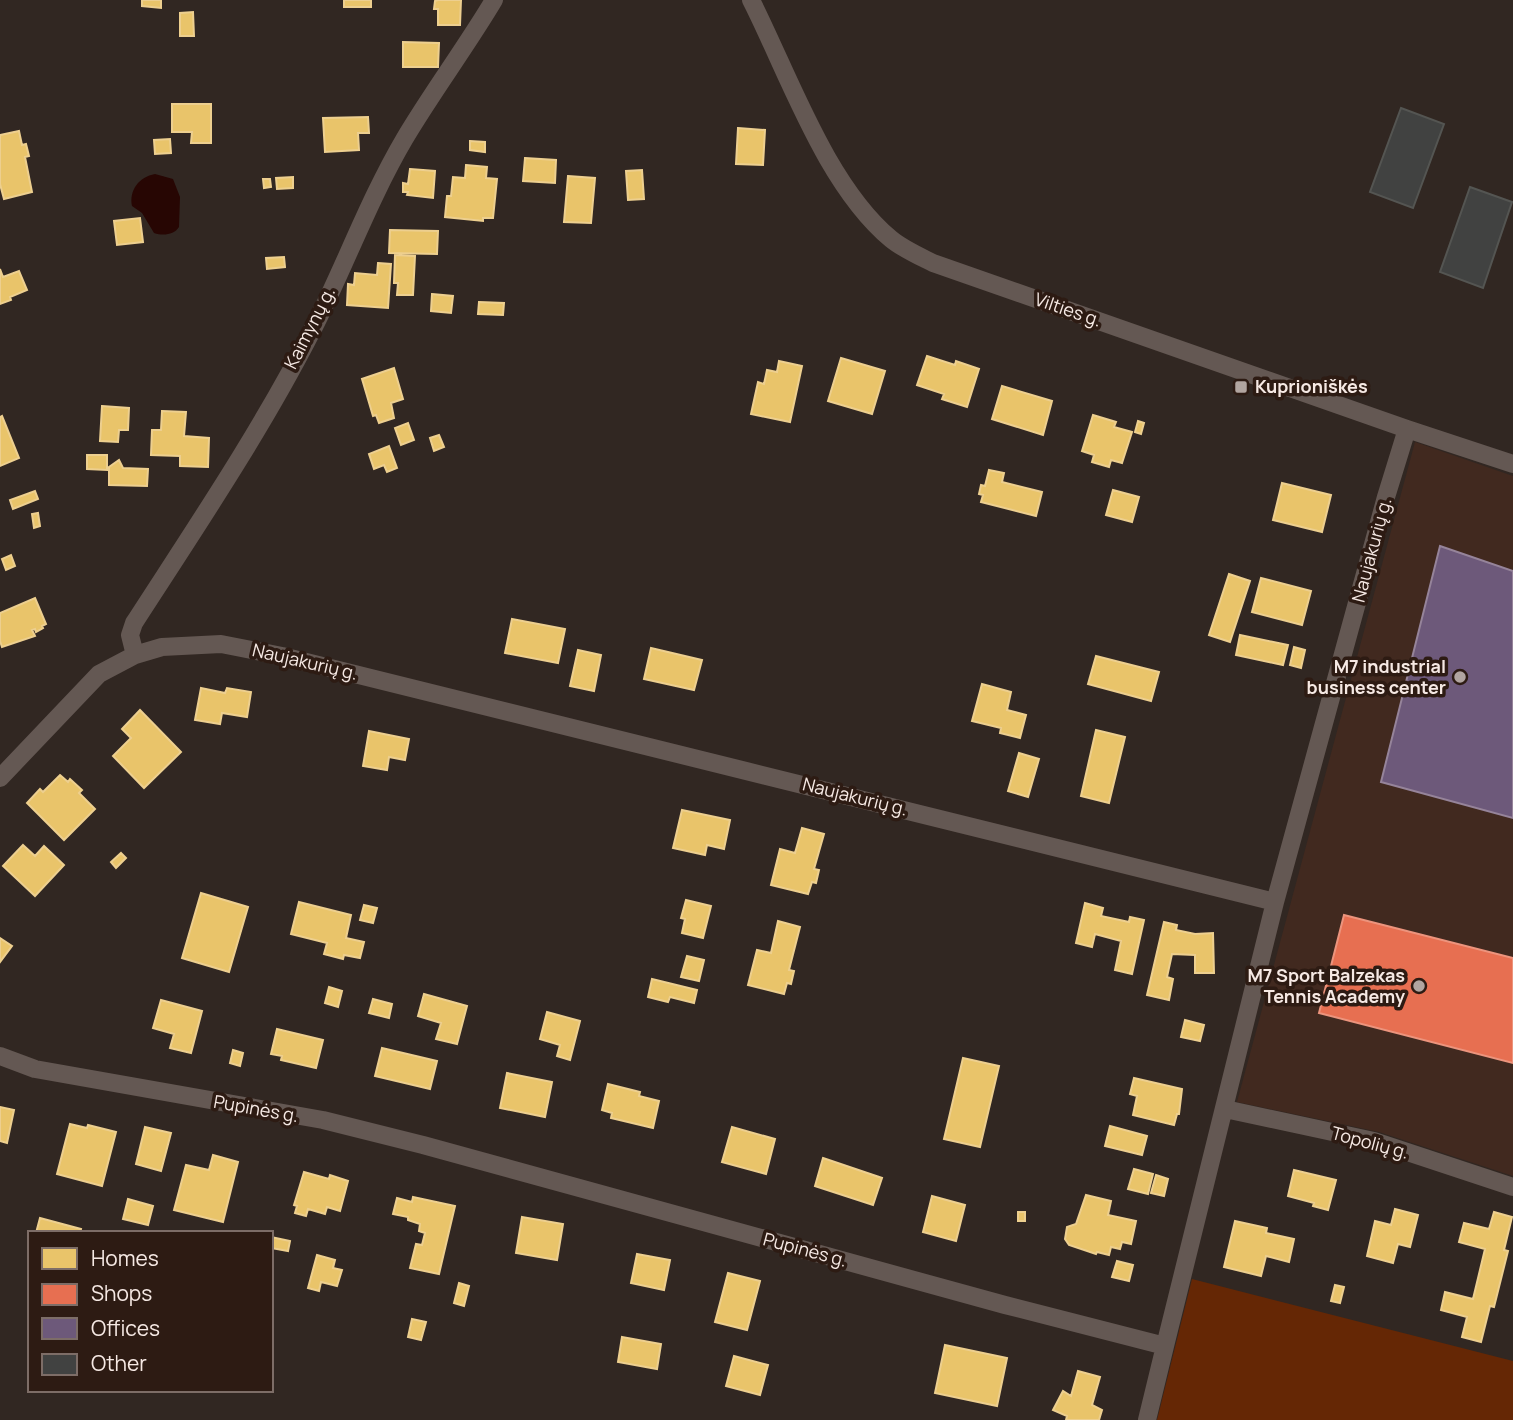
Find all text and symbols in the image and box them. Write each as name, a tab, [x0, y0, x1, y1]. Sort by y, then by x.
street label: Kaimynų g.	[278, 282, 340, 373]
street label: Vilties g.	[1032, 286, 1105, 332]
place label: Kuprioniškės	[1255, 374, 1368, 398]
marker: Kuprioniškės	[1233, 379, 1249, 395]
street label: Naujakurių g.	[1346, 495, 1397, 605]
street label: Naujakurių g.	[250, 637, 360, 685]
place label: M7 industrial business center	[1307, 654, 1446, 699]
marker: M7 industrial business center	[1452, 669, 1468, 685]
street label: Naujakurių g.	[800, 771, 910, 821]
place label: M7 Sport Balzekas Tennis Academy	[1247, 963, 1405, 1008]
marker: M7 Sport Balzekas Tennis Academy	[1411, 978, 1427, 994]
street label: Pupinės g.	[212, 1089, 301, 1127]
street label: Topolių g.	[1329, 1120, 1412, 1164]
street label: Pupinės g.	[761, 1226, 850, 1272]
legend	[28, 1231, 273, 1392]
text: Homes	[91, 1244, 159, 1272]
text: Shops	[91, 1279, 152, 1307]
text: Offices	[91, 1314, 160, 1342]
text: Other	[91, 1349, 147, 1377]

